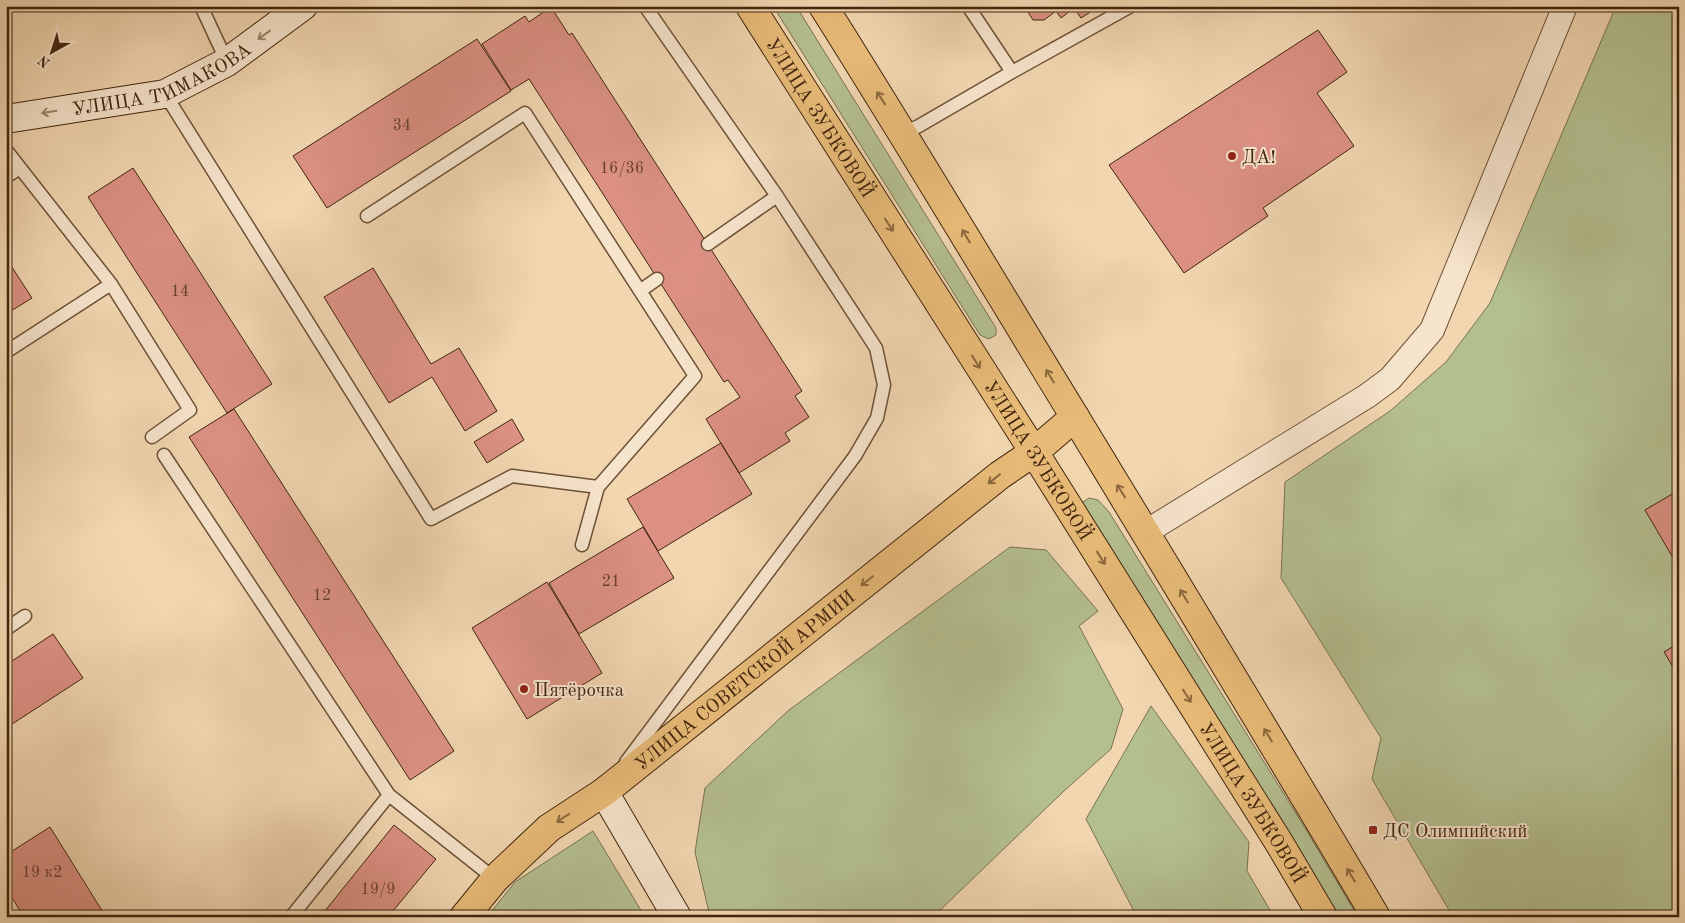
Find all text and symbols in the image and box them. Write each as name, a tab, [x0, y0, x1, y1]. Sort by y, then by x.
north arrow	[28, 28, 78, 78]
one-way arrow	[257, 30, 271, 40]
street label: УЛИЦА ЗУБКОВОЙ	[761, 36, 880, 202]
street label: УЛИЦА ТИМАКОВА	[71, 40, 256, 120]
text: N	[36, 52, 53, 70]
one-way arrow	[876, 91, 886, 105]
one-way arrow	[42, 108, 58, 118]
house number: 34	[393, 118, 411, 134]
place label: ДА!	[1242, 149, 1276, 168]
marker: ДА!	[1226, 150, 1238, 162]
house number: 16/36	[600, 161, 644, 177]
one-way arrow	[884, 217, 894, 231]
one-way arrow	[960, 230, 970, 244]
house number: 14	[171, 284, 189, 300]
one-way arrow	[972, 354, 982, 368]
one-way arrow	[1044, 369, 1054, 383]
street label: УЛИЦА ЗУБКОВОЙ	[979, 378, 1097, 545]
one-way arrow	[988, 474, 1001, 485]
one-way arrow	[1115, 484, 1125, 498]
one-way arrow	[1095, 551, 1106, 565]
house number: 21	[602, 574, 620, 590]
one-way arrow	[861, 575, 874, 586]
house number: 12	[313, 588, 331, 604]
street label: УЛИЦА СОВЕТСКОЙ АРМИИ	[632, 588, 860, 775]
one-way arrow	[1179, 589, 1189, 603]
place label: Пятёрочка	[534, 682, 625, 701]
marker: Пятёрочка	[518, 683, 530, 695]
one-way arrow	[1182, 688, 1192, 702]
street label: УЛИЦА ЗУБКОВОЙ	[1194, 720, 1311, 887]
one-way arrow	[1262, 729, 1272, 743]
one-way arrow	[557, 814, 571, 824]
place label: ДС Олимпийский	[1383, 823, 1528, 842]
marker: ДС Олимпийский	[1367, 824, 1379, 836]
house number: 19 к2	[22, 865, 62, 881]
one-way arrow	[1345, 868, 1355, 882]
house number: 19/9	[360, 882, 396, 898]

